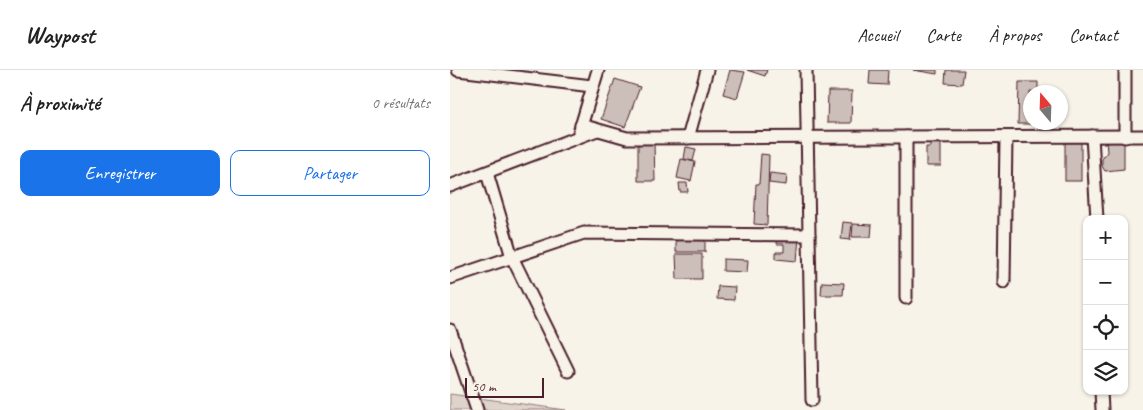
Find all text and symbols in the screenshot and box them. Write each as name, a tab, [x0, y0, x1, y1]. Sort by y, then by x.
text: Waypost	[25, 20, 95, 50]
text: Accueil	[858, 24, 898, 46]
text: Carte	[926, 24, 961, 46]
text: À propos	[989, 24, 1041, 46]
text: Contact	[1069, 24, 1118, 46]
north arrow	[1023, 85, 1068, 130]
text: À proximité	[20, 90, 100, 116]
text: 0 résultats	[371, 93, 430, 113]
button: Enregistrer	[20, 150, 220, 196]
button: Partager	[230, 150, 430, 196]
map controls	[1083, 215, 1128, 395]
button: +	[1083, 215, 1128, 260]
button: −	[1083, 260, 1128, 305]
button: locate	[1083, 305, 1128, 350]
button: layers	[1083, 350, 1128, 395]
scale bar	[465, 375, 544, 398]
text: 50 m	[472, 378, 496, 395]

